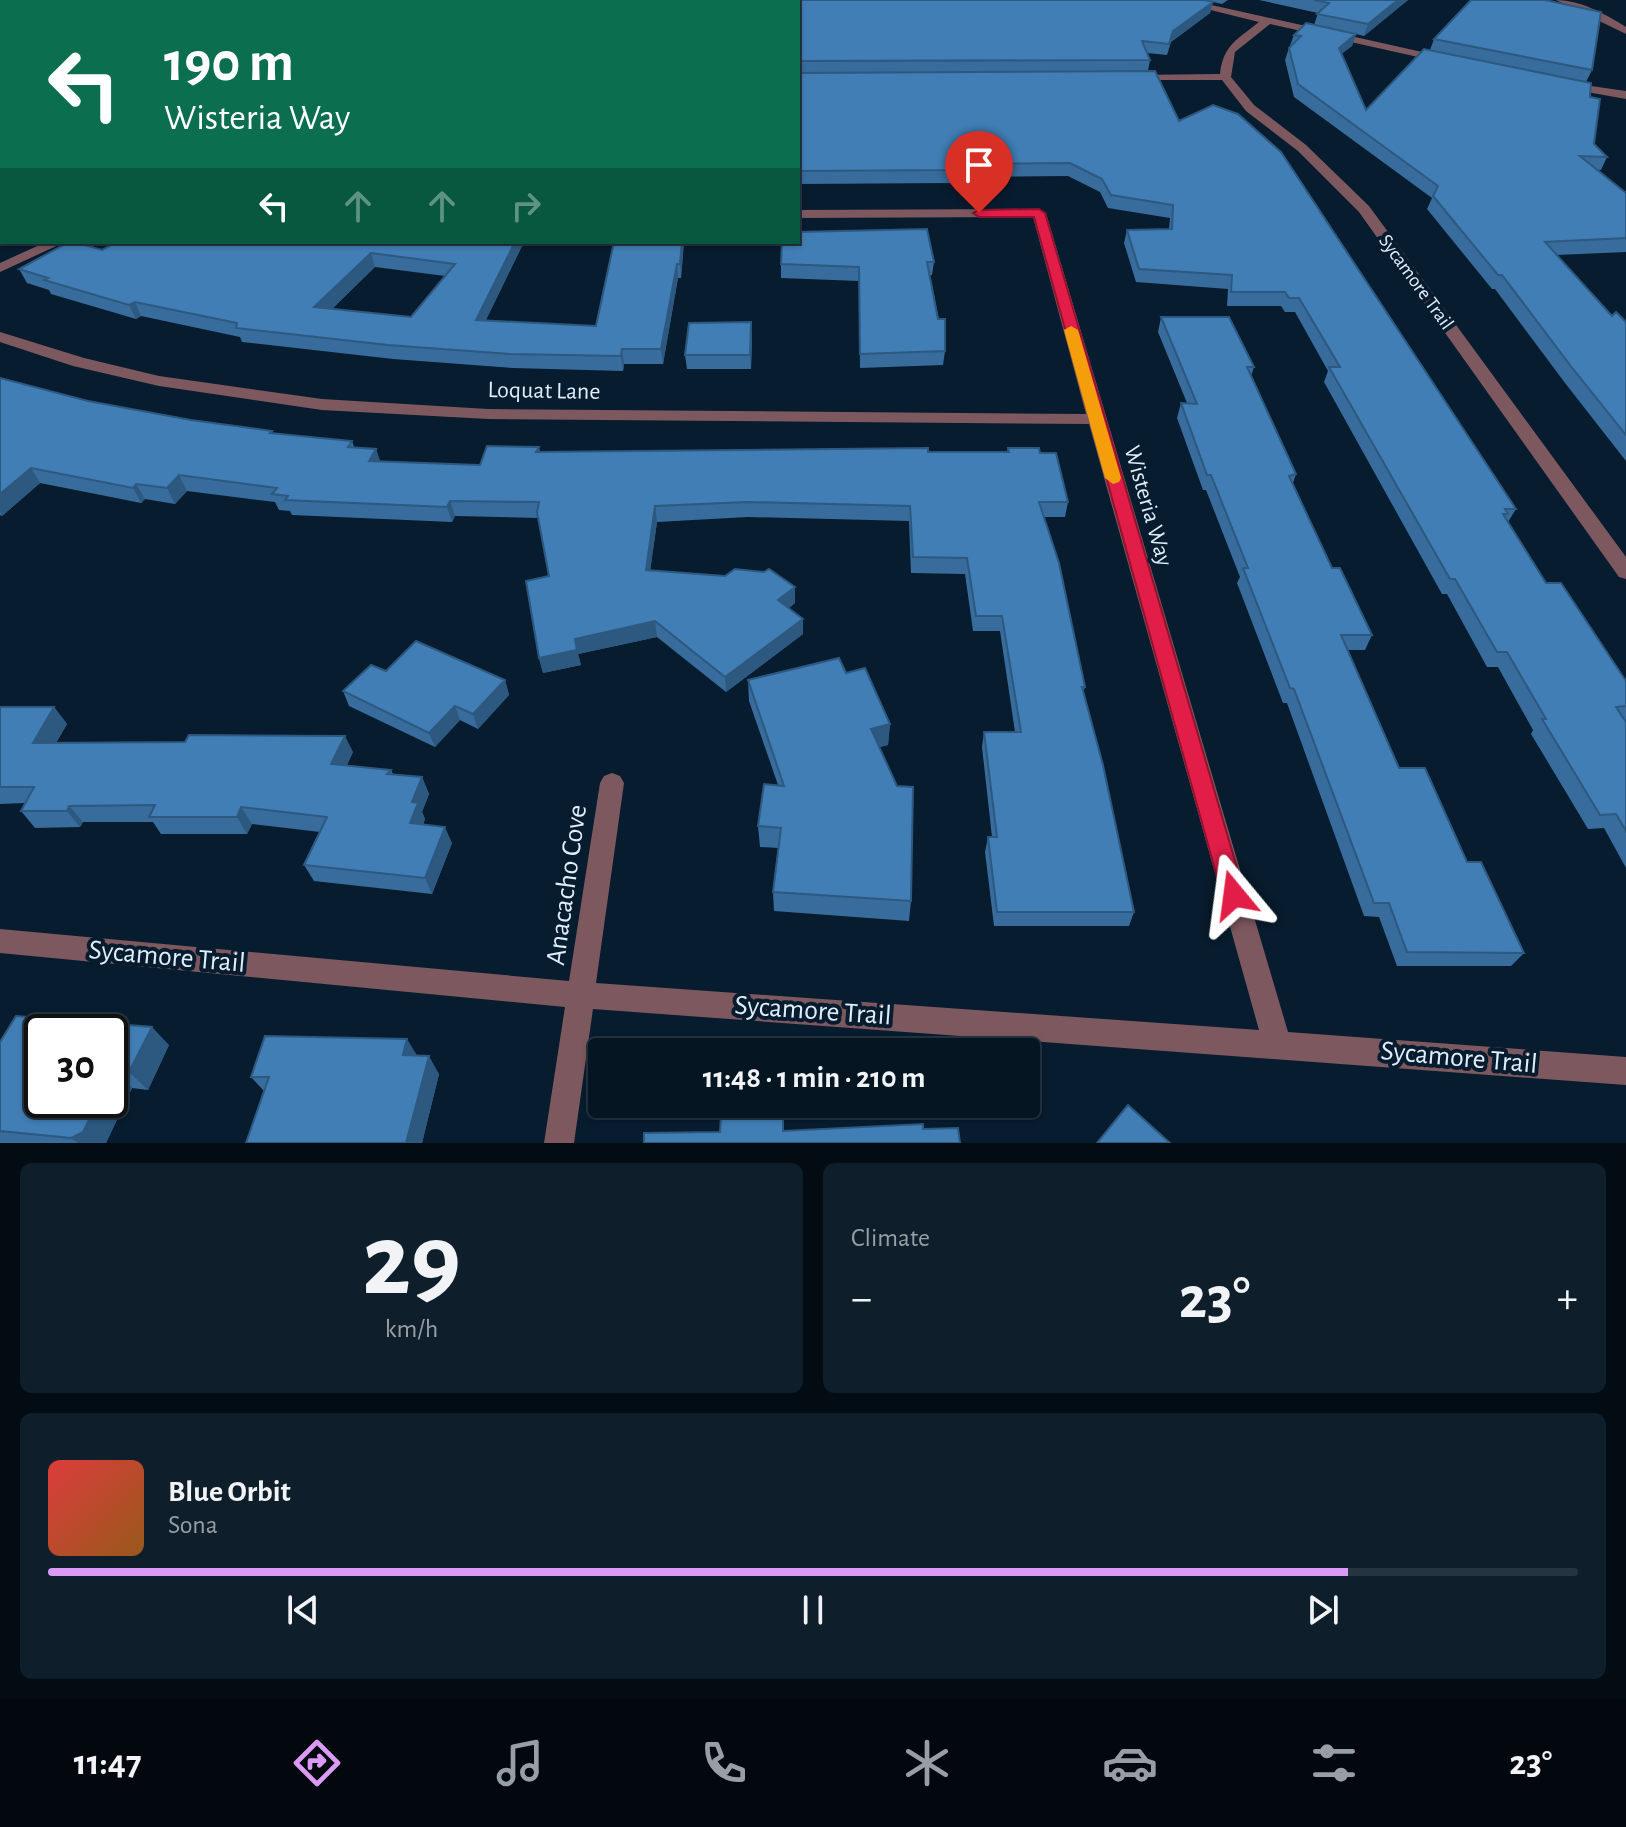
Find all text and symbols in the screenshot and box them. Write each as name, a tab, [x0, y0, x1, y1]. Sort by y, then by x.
icon: left	[32, 32, 136, 136]
text: 190 m	[164, 35, 294, 91]
text: Wisteria Way	[164, 100, 350, 136]
pin	[945, 131, 1013, 213]
icon: arrive	[957, 143, 1001, 187]
icon: left	[252, 184, 296, 228]
icon: ahead	[336, 184, 380, 228]
icon: ahead	[420, 184, 464, 228]
icon: right	[504, 184, 548, 228]
street label: Sycamore Trail	[1375, 231, 1457, 333]
street label: Loquat Lane	[487, 378, 601, 404]
street label: Wisteria Way	[1119, 443, 1177, 569]
street label: Anacacho Cove	[542, 803, 592, 967]
position arrow	[1192, 853, 1276, 937]
street label: Sycamore Trail	[88, 936, 246, 978]
street label: Sycamore Trail	[734, 992, 892, 1030]
speed limit sign: 30	[24, 1014, 128, 1118]
street label: Sycamore Trail	[1380, 1037, 1538, 1079]
text: 11:48 · 1 min · 210 m	[703, 1063, 925, 1093]
text: 29	[362, 1210, 461, 1314]
text: Climate	[851, 1225, 930, 1251]
text: 23°	[1179, 1269, 1250, 1329]
text: −	[851, 1277, 872, 1321]
text: +	[1557, 1277, 1578, 1321]
text: km/h	[385, 1316, 438, 1342]
text: Blue Orbit	[168, 1477, 291, 1507]
text: Sona	[168, 1512, 218, 1538]
icon: previous	[281, 1588, 325, 1632]
icon: pause	[791, 1588, 835, 1632]
icon: next	[1301, 1588, 1345, 1632]
icon: directions	[289, 1735, 345, 1791]
icon: music	[492, 1735, 548, 1791]
icon: phone	[696, 1735, 752, 1791]
icon: climate	[899, 1735, 955, 1791]
icon: car	[1102, 1735, 1158, 1791]
icon: filters	[1306, 1735, 1362, 1791]
text: 11:47	[74, 1745, 142, 1781]
text: 23°	[1509, 1745, 1552, 1781]

